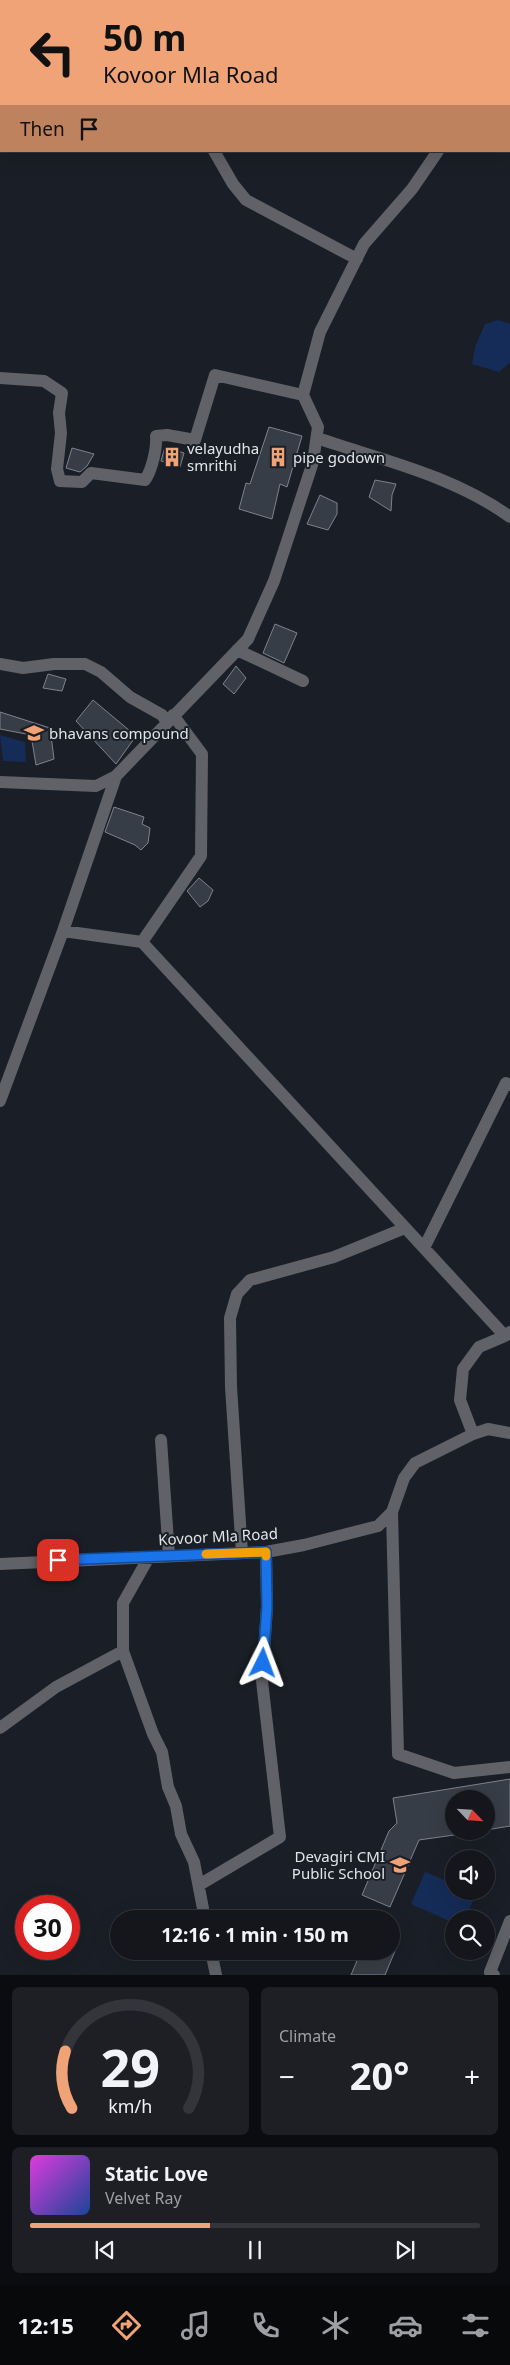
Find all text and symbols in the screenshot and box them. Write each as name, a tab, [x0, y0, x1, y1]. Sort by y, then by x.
text: 50 m	[103, 14, 186, 61]
icon: left	[20, 20, 85, 85]
text: Kovoor Mla Road	[103, 59, 279, 89]
icon: arrive	[75, 115, 103, 143]
text: Then	[20, 116, 65, 142]
place label: velayudha smrithi	[187, 438, 259, 475]
building icon: velayudha smrithi	[161, 446, 183, 468]
building icon: pipe godown	[267, 446, 289, 468]
place label: pipe godown	[293, 447, 385, 467]
school or university icon: bhavans compound	[23, 722, 45, 744]
place label: bhavans compound	[49, 723, 189, 743]
street label: Kovoor Mla Road	[158, 1523, 278, 1549]
pin	[37, 1539, 79, 1581]
icon: arrive	[44, 1546, 72, 1574]
position arrow	[236, 1636, 288, 1688]
north arrow	[445, 1790, 495, 1840]
map controls	[445, 1790, 495, 1960]
place label: Devagiri CMI Public School	[292, 1846, 385, 1883]
button: sound	[445, 1850, 495, 1900]
school or university icon: Devagiri CMI Public School	[389, 1854, 411, 1876]
speed limit sign: 30	[15, 1895, 80, 1960]
button: search	[445, 1910, 495, 1960]
text: 12:16 · 1 min · 150 m	[161, 1922, 349, 1948]
text: Climate	[279, 2025, 336, 2047]
text: 29	[101, 2031, 160, 2102]
text: 20°	[350, 2049, 409, 2101]
text: −	[279, 2057, 295, 2095]
text: +	[464, 2057, 480, 2095]
text: km/h	[109, 2094, 152, 2118]
text: Static Love	[105, 2161, 208, 2187]
text: Velvet Ray	[105, 2187, 182, 2209]
icon: previous	[91, 2236, 119, 2264]
icon: pause	[241, 2236, 269, 2264]
icon: next	[391, 2236, 419, 2264]
icon: directions	[109, 2308, 144, 2343]
icon: music	[178, 2308, 213, 2343]
icon: phone	[248, 2308, 283, 2343]
icon: climate	[318, 2308, 353, 2343]
icon: car	[388, 2308, 423, 2343]
icon: filters	[458, 2308, 493, 2343]
text: 12:15	[17, 2310, 74, 2340]

